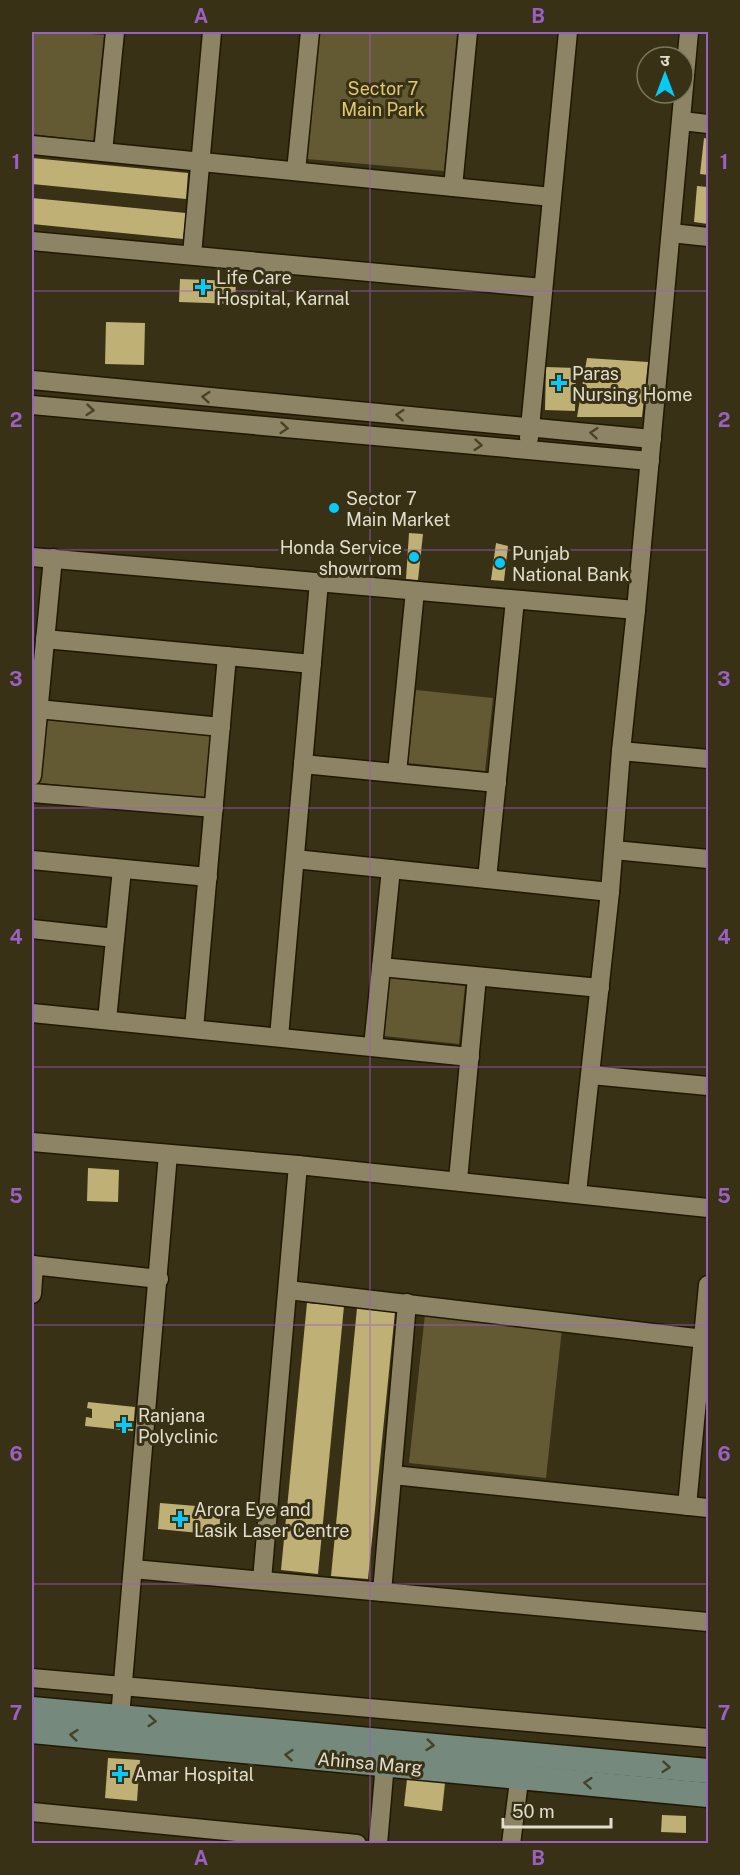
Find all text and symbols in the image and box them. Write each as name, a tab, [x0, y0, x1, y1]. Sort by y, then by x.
text: A	[194, 4, 208, 28]
text: B	[531, 4, 545, 28]
north arrow	[635, 45, 695, 105]
text: उ	[660, 51, 670, 70]
park label: Sector 7 Main Park	[341, 78, 425, 120]
text: 1	[12, 150, 20, 174]
text: 1	[720, 150, 728, 174]
place label: Life Care Hospital, Karnal	[216, 267, 350, 309]
marker: Life Care Hospital, Karnal	[194, 278, 212, 296]
place label: Paras Nursing Home	[572, 363, 692, 405]
marker: Paras Nursing Home	[550, 374, 568, 392]
one-way arrow	[201, 391, 210, 404]
one-way arrow	[85, 403, 94, 416]
text: 2	[10, 408, 22, 432]
text: 2	[718, 408, 730, 432]
one-way arrow	[395, 409, 404, 422]
one-way arrow	[280, 421, 289, 434]
one-way arrow	[589, 427, 598, 440]
one-way arrow	[474, 438, 483, 451]
place label: Sector 7 Main Market	[346, 488, 451, 530]
marker: Sector 7 Main Market	[327, 501, 341, 515]
place label: Honda Service showrrom	[280, 537, 402, 579]
place label: Punjab National Bank	[512, 543, 629, 585]
marker: Honda Service showrrom	[407, 550, 421, 564]
marker: Punjab National Bank	[493, 556, 507, 570]
text: 3	[9, 667, 23, 691]
text: 3	[717, 667, 731, 691]
text: 4	[9, 925, 23, 949]
text: 4	[717, 925, 731, 949]
text: 5	[9, 1184, 23, 1208]
text: 5	[717, 1184, 731, 1208]
place label: Ranjana Polyclinic	[138, 1405, 218, 1447]
marker: Ranjana Polyclinic	[115, 1416, 133, 1434]
text: 6	[9, 1442, 23, 1466]
text: 6	[717, 1442, 731, 1466]
place label: Arora Eye and Lasik Laser Centre	[194, 1499, 349, 1541]
marker: Arora Eye and Lasik Laser Centre	[171, 1510, 189, 1528]
text: 7	[10, 1701, 22, 1725]
text: 7	[718, 1701, 730, 1725]
one-way arrow	[148, 1714, 157, 1727]
one-way arrow	[69, 1729, 78, 1742]
one-way arrow	[426, 1739, 435, 1751]
street label: Ahinsa Marg	[317, 1748, 423, 1778]
one-way arrow	[284, 1749, 293, 1762]
one-way arrow	[662, 1760, 671, 1773]
place label: Amar Hospital	[134, 1764, 254, 1785]
marker: Amar Hospital	[111, 1765, 129, 1783]
one-way arrow	[583, 1777, 592, 1790]
scale bar	[503, 1791, 611, 1829]
text: 50 m	[512, 1801, 555, 1822]
text: A	[194, 1846, 208, 1870]
text: B	[531, 1846, 545, 1870]

